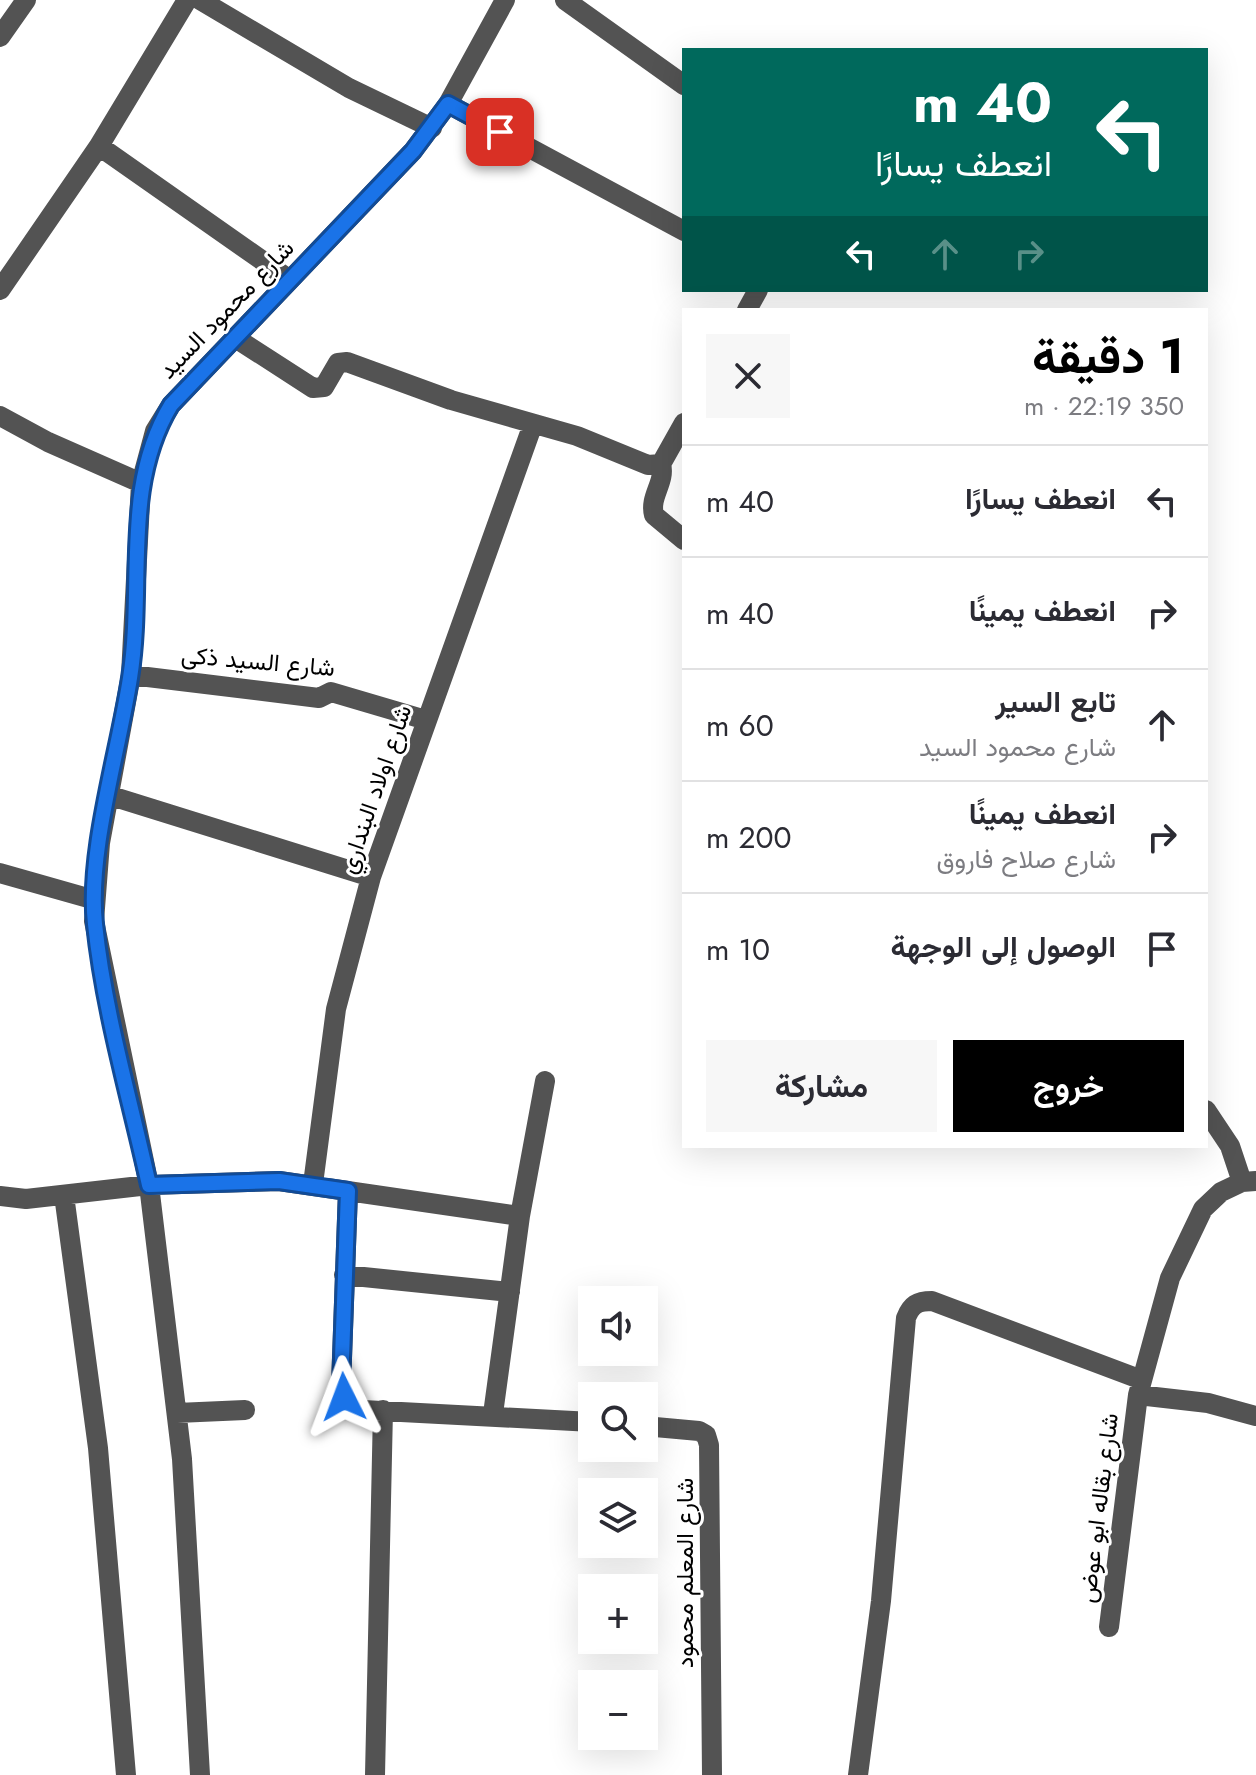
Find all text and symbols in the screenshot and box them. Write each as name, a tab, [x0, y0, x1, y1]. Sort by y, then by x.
text: 40 m	[913, 62, 1052, 143]
icon: left	[1080, 80, 1184, 184]
pin	[466, 98, 534, 166]
icon: arrive	[478, 110, 522, 154]
text: انعطف يسارًا	[875, 137, 1052, 189]
street label: شارع محمود السيد	[150, 231, 302, 387]
icon: left	[839, 232, 883, 276]
icon: ahead	[923, 232, 967, 276]
icon: right	[1007, 232, 1051, 276]
text: 1 دقيقة	[1032, 322, 1184, 391]
button: close	[706, 334, 790, 418]
text: 350 m · 22:19	[1024, 387, 1184, 425]
text: انعطف يسارًا	[965, 477, 1116, 520]
icon: left	[1140, 479, 1184, 523]
text: 40 m	[706, 480, 774, 523]
text: انعطف يمينًا	[969, 589, 1116, 632]
icon: right	[1140, 591, 1184, 635]
text: 40 m	[706, 592, 774, 635]
street label: شارع السيد ذكى	[180, 637, 336, 685]
text: تابع السير	[995, 680, 1116, 723]
street label: شارع اولاد البنداري	[330, 700, 422, 879]
icon: ahead	[1140, 703, 1184, 747]
text: 60 m	[706, 704, 774, 747]
text: شارع محمود السيد	[919, 728, 1116, 766]
text: انعطف يمينًا	[969, 792, 1116, 835]
icon: right	[1140, 815, 1184, 859]
text: 200 m	[706, 816, 791, 859]
text: شارع صلاح فاروق	[937, 840, 1116, 878]
text: الوصول إلى الوجهة	[891, 925, 1116, 968]
icon: arrive	[1140, 927, 1184, 971]
text: 10 m	[706, 928, 770, 971]
button: مشاركة	[706, 1040, 937, 1132]
button: خروج	[953, 1040, 1184, 1132]
map controls	[578, 1286, 658, 1750]
button: sound	[578, 1286, 658, 1366]
position arrow	[302, 1355, 386, 1439]
button: search	[578, 1382, 658, 1462]
street label: شارع بقاله ابو عوض	[1069, 1411, 1127, 1605]
button: layers	[578, 1478, 658, 1558]
street label: شارع المعلم محمود	[667, 1478, 702, 1668]
button: +	[578, 1574, 658, 1654]
button: −	[578, 1670, 658, 1750]

